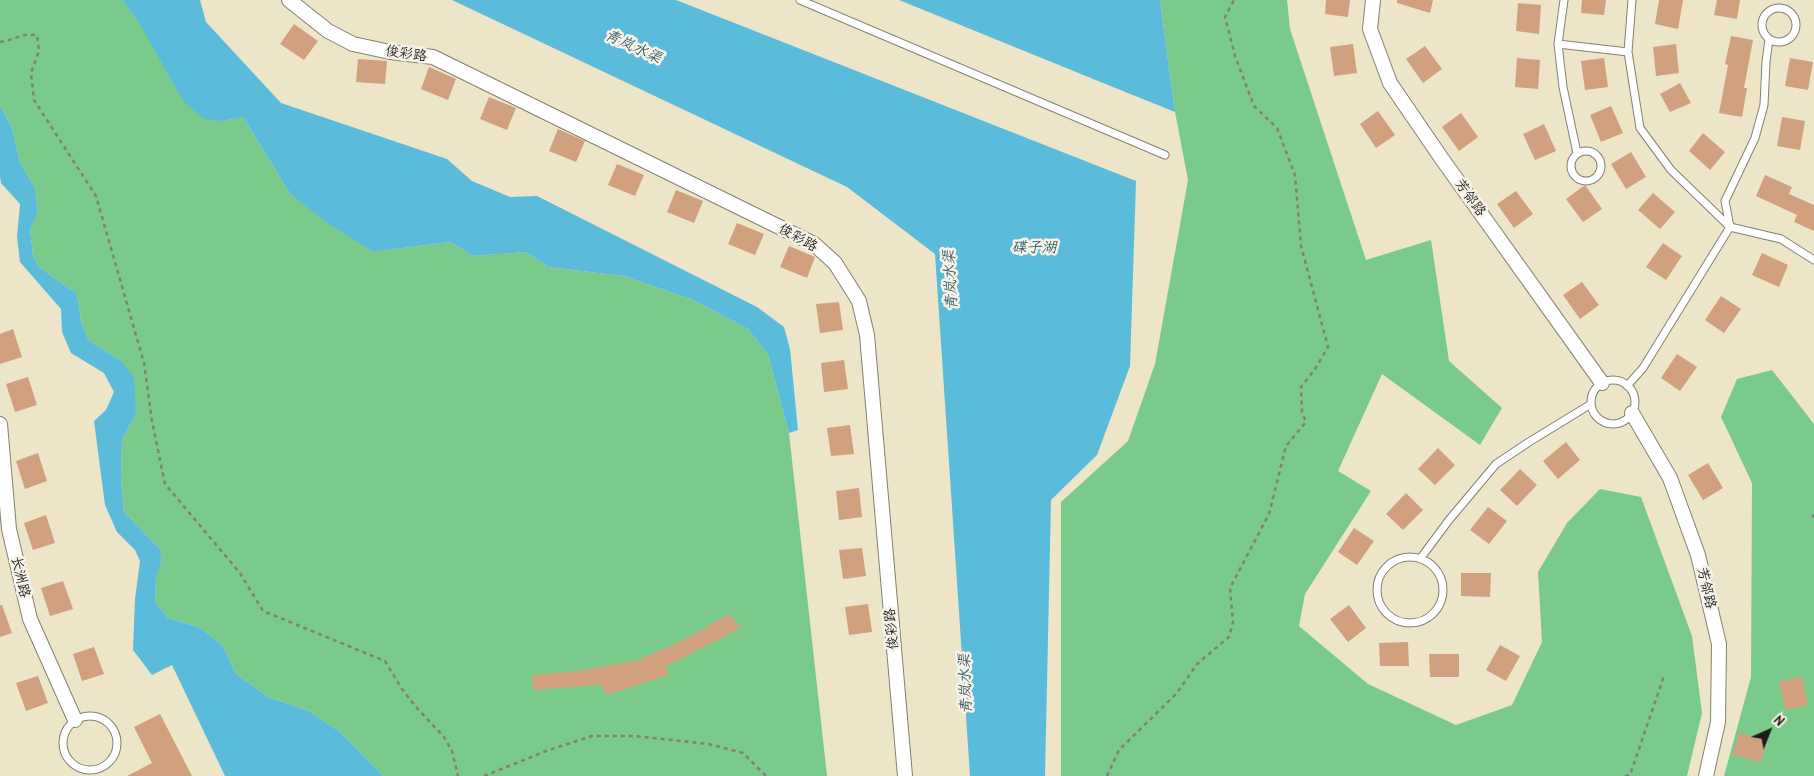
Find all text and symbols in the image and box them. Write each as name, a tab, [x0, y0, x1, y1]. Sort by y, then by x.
water label: 青岚水渠	[602, 26, 664, 68]
street label: 俊彩路	[384, 43, 428, 65]
street label: 芳邻路	[1451, 176, 1489, 220]
street label: 俊彩路	[776, 220, 820, 256]
water label: 碟子湖	[1012, 239, 1056, 257]
water label: 青岚水渠	[940, 250, 962, 310]
street label: 长洲路	[7, 555, 33, 599]
street label: 芳邻路	[1693, 566, 1719, 610]
street label: 俊彩路	[882, 607, 902, 651]
water label: 青岚水渠	[956, 654, 976, 714]
north arrow	[1744, 706, 1794, 756]
text: N	[1770, 710, 1789, 729]

